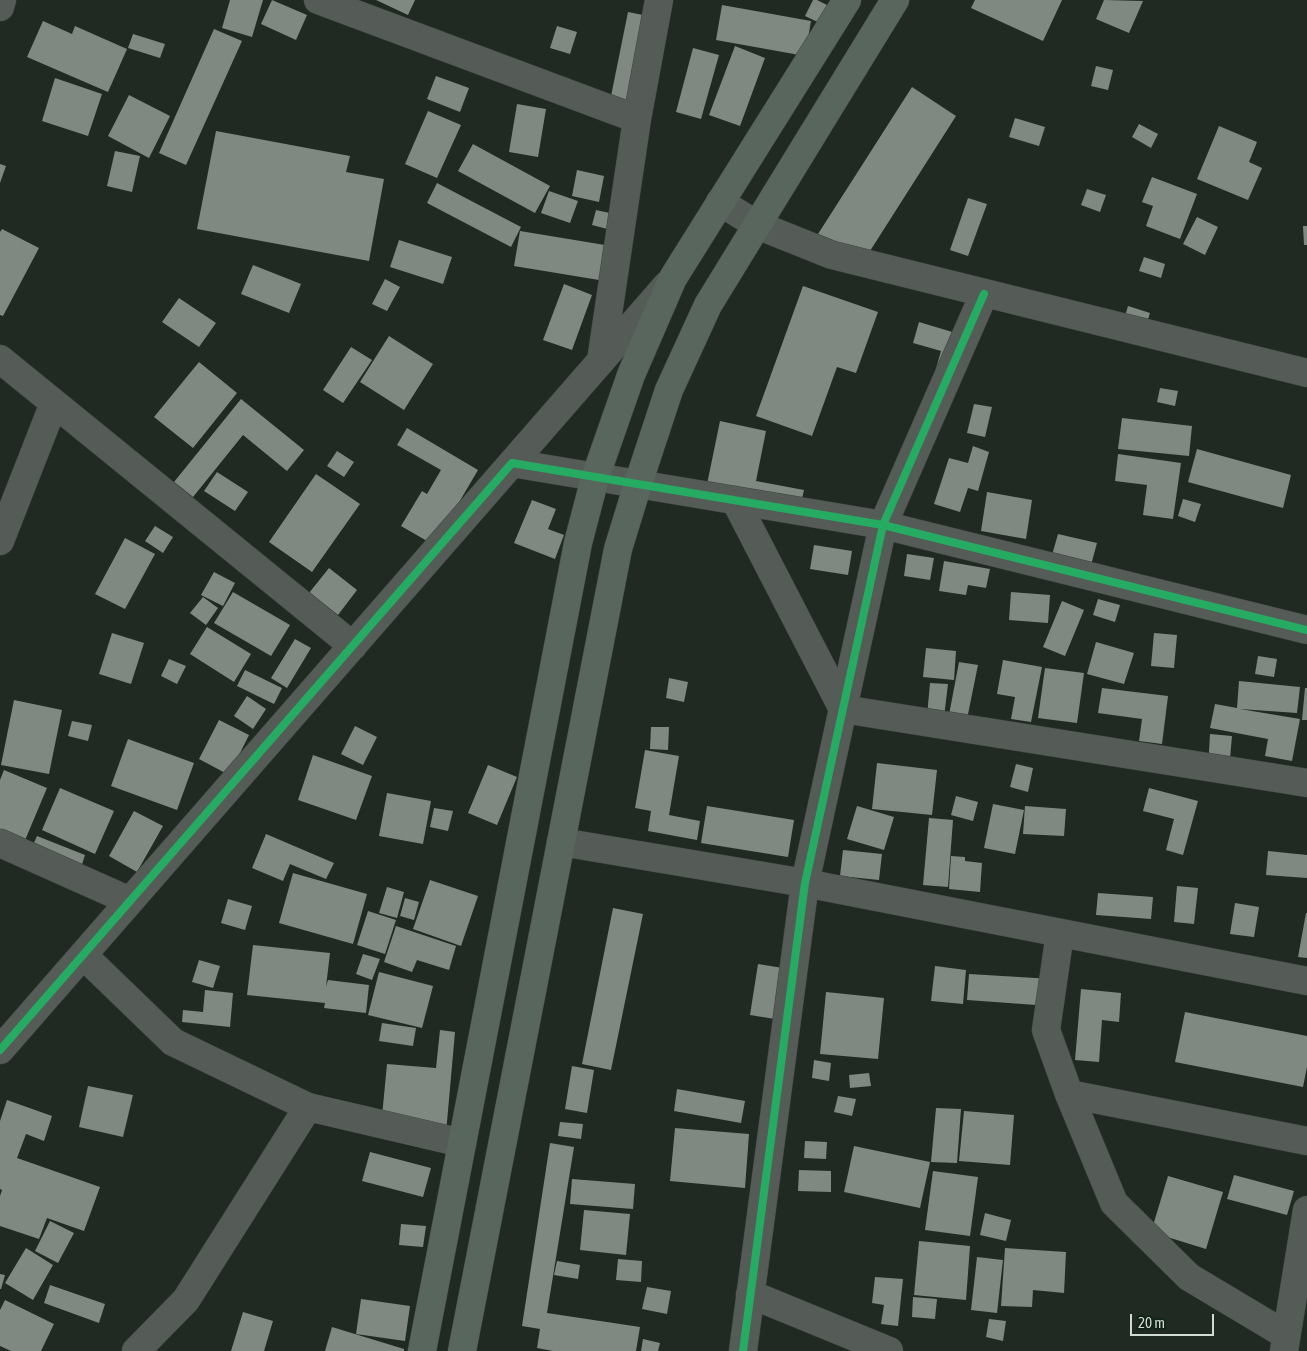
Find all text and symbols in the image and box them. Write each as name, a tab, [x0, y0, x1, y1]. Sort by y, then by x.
scale bar	[1132, 1304, 1216, 1336]
text: 20 m	[1138, 1314, 1165, 1331]

